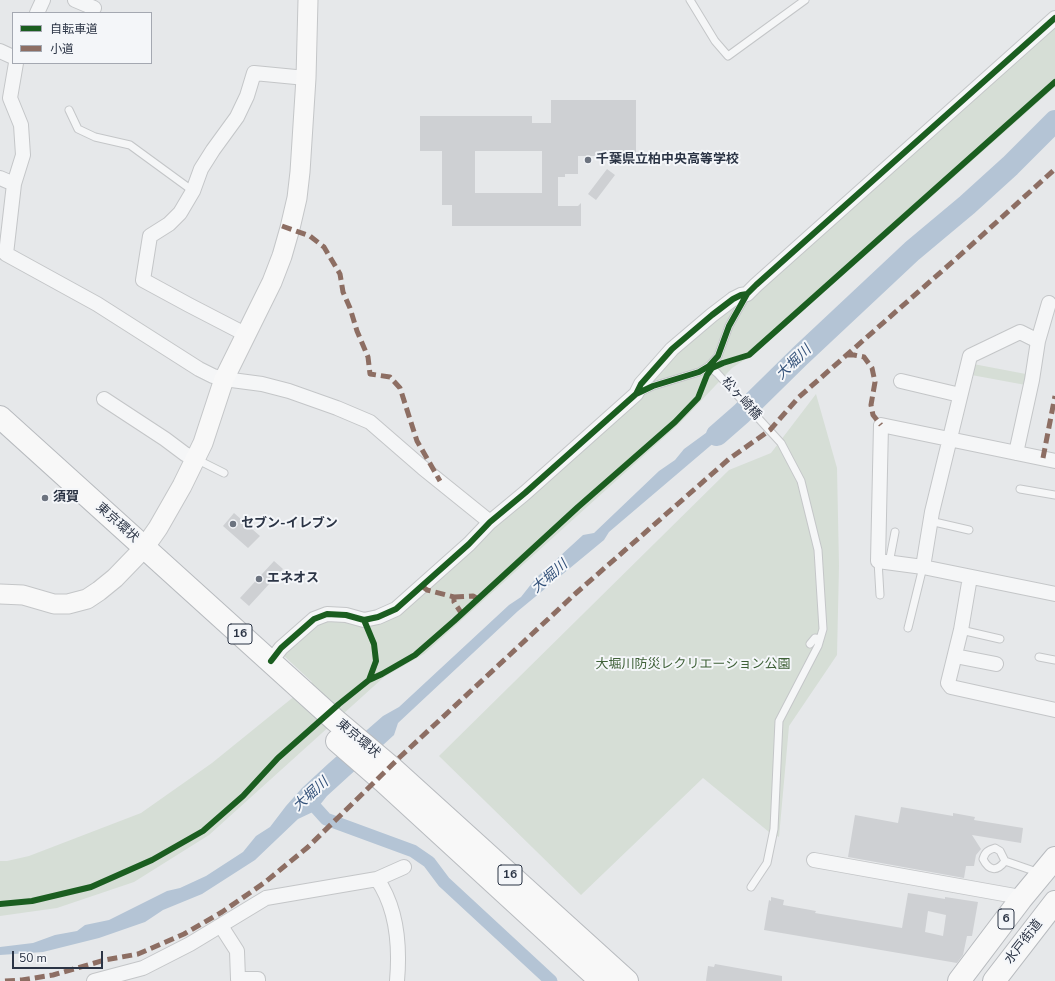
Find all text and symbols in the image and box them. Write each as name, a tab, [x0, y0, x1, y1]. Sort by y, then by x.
legend	[12, 12, 152, 64]
text: 自転車道	[50, 21, 98, 37]
text: 小道	[50, 41, 74, 57]
place label: 千葉県立柏中央高等学校	[596, 152, 739, 168]
marker: 千葉県立柏中央高等学校	[583, 155, 593, 165]
water label: 大堀川	[773, 342, 815, 384]
street label: 松ヶ崎橋	[718, 374, 764, 424]
place label: 須賀	[53, 490, 79, 506]
marker: 須賀	[40, 493, 50, 503]
street label: 東京環状	[92, 500, 142, 546]
place label: セブン-イレブン	[241, 516, 338, 532]
marker: セブン-イレブン	[228, 519, 238, 529]
water label: 大堀川	[529, 557, 571, 597]
place label: エネオス	[267, 571, 319, 587]
marker: エネオス	[254, 574, 264, 584]
road number: 16	[228, 624, 252, 644]
park label: 大堀川防災レクリエーション公園	[596, 657, 790, 673]
street label: 東京環状	[333, 716, 383, 762]
water label: 大堀川	[290, 775, 332, 815]
road number: 16	[498, 865, 522, 885]
road number: 6	[998, 909, 1014, 929]
street label: 水戸街道	[1002, 917, 1046, 967]
scale bar	[14, 943, 105, 969]
text: 50 m	[19, 950, 47, 966]

